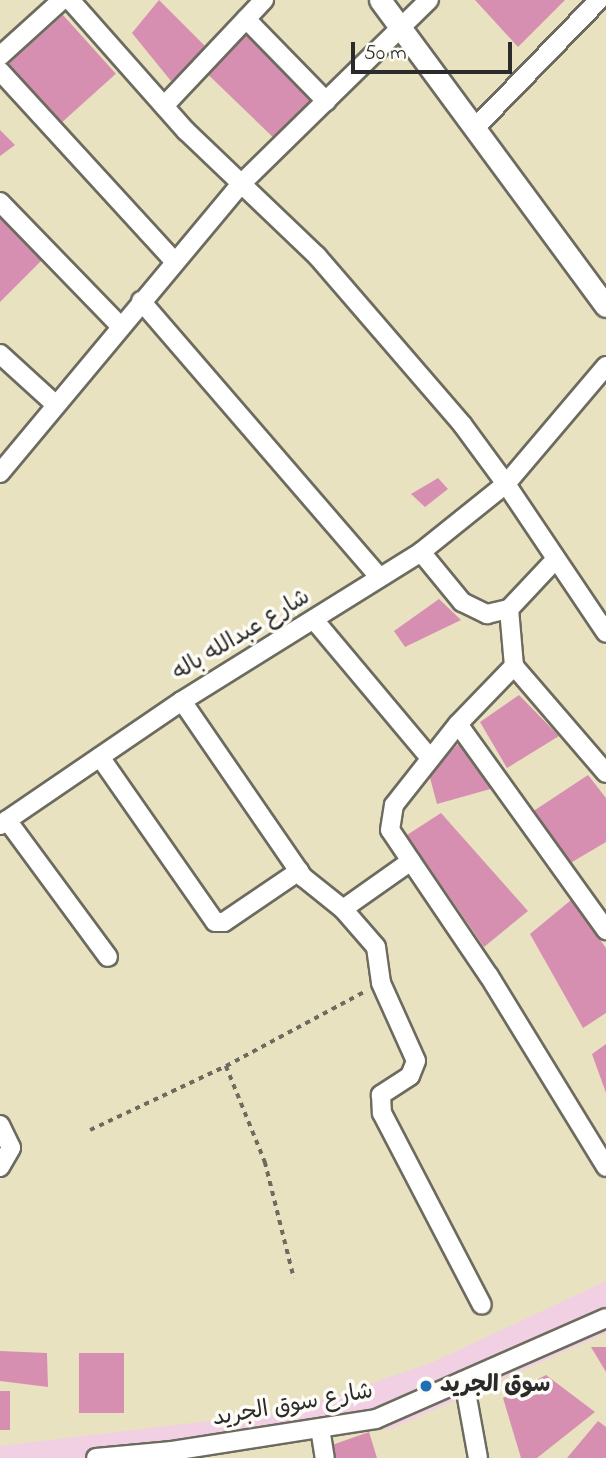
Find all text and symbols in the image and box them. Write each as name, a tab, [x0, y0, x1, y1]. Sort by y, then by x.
scale bar	[354, 28, 515, 72]
text: 50 m	[364, 39, 407, 69]
street label: شارع عبدالله باله	[168, 584, 316, 688]
place label: سوق الجريد	[440, 1372, 550, 1400]
street label: شارع سوق الجريد	[211, 1378, 375, 1434]
marker: سوق الجريد	[418, 1378, 434, 1394]

